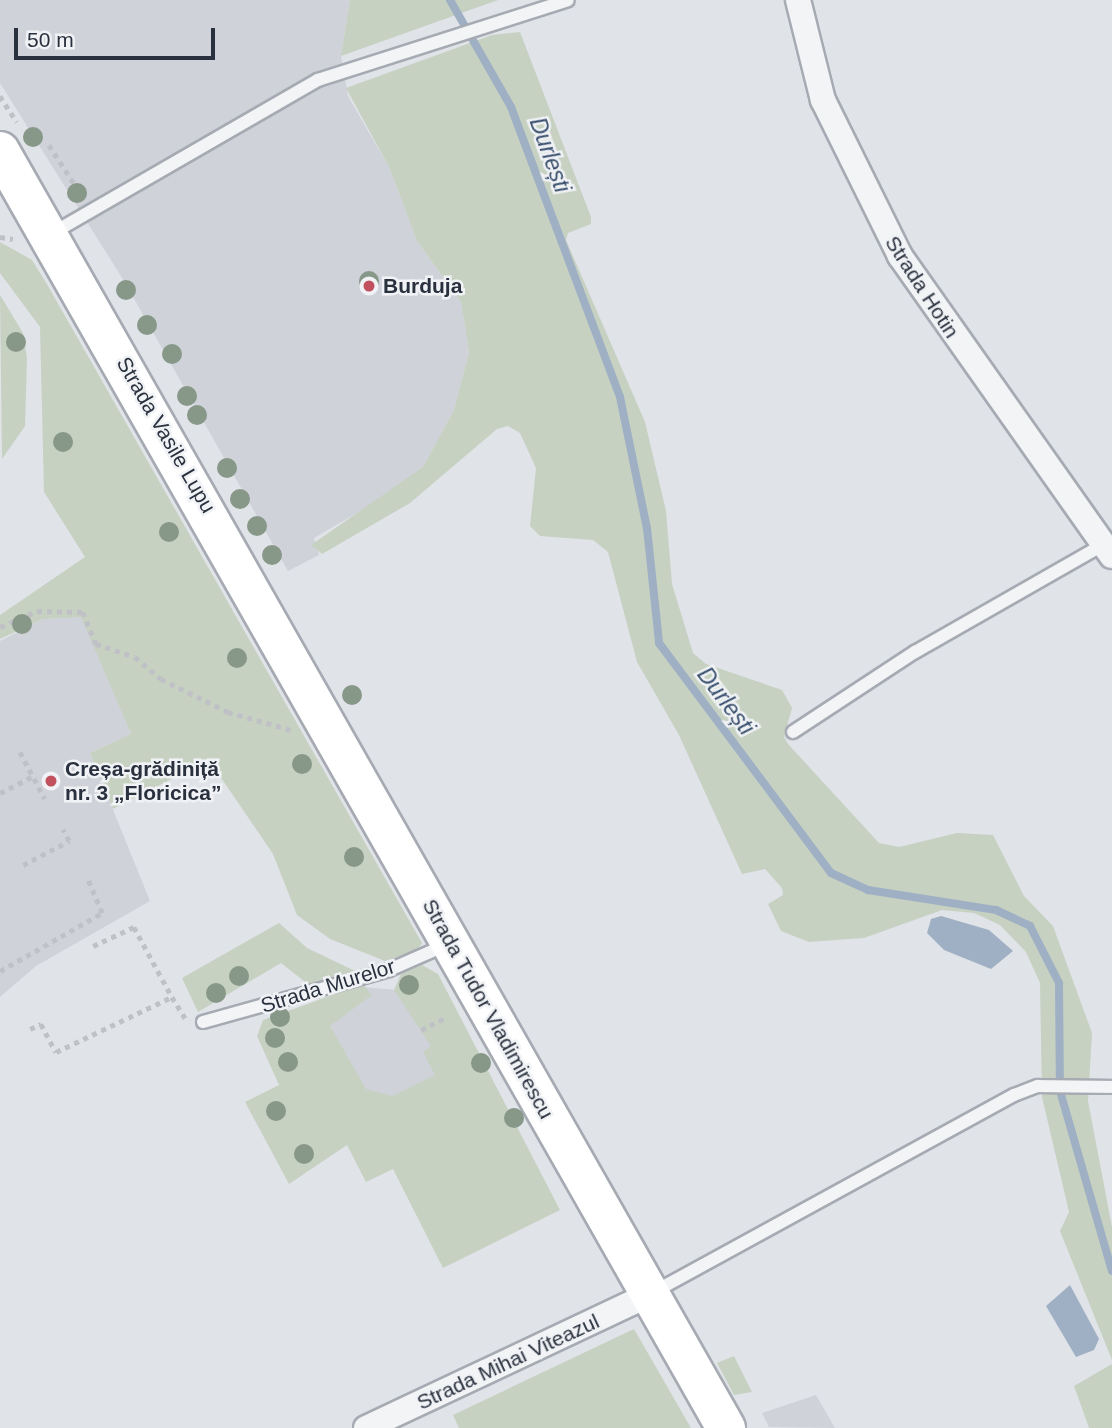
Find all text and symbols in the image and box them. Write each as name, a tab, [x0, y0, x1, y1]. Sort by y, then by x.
scale bar	[18, 14, 219, 58]
text: 50 m	[27, 28, 74, 51]
water label: Durlești	[524, 114, 576, 196]
street label: Strada Hotin	[880, 231, 964, 343]
place label: Burduja	[383, 273, 462, 299]
marker: Burduja	[361, 278, 377, 294]
street label: Strada Vasile Lupu	[111, 353, 221, 517]
water label: Durlești	[692, 662, 760, 740]
place label: Creșa-grădiniță nr. 3 „Floricica”	[65, 756, 221, 806]
marker: Creșa-grădiniță nr. 3 „Floricica”	[43, 773, 59, 789]
street label: Strada Tudor Vladimirescu	[417, 895, 559, 1123]
street label: Strada Murelor	[258, 954, 398, 1018]
street label: Strada Mihai Viteazul	[413, 1309, 603, 1415]

